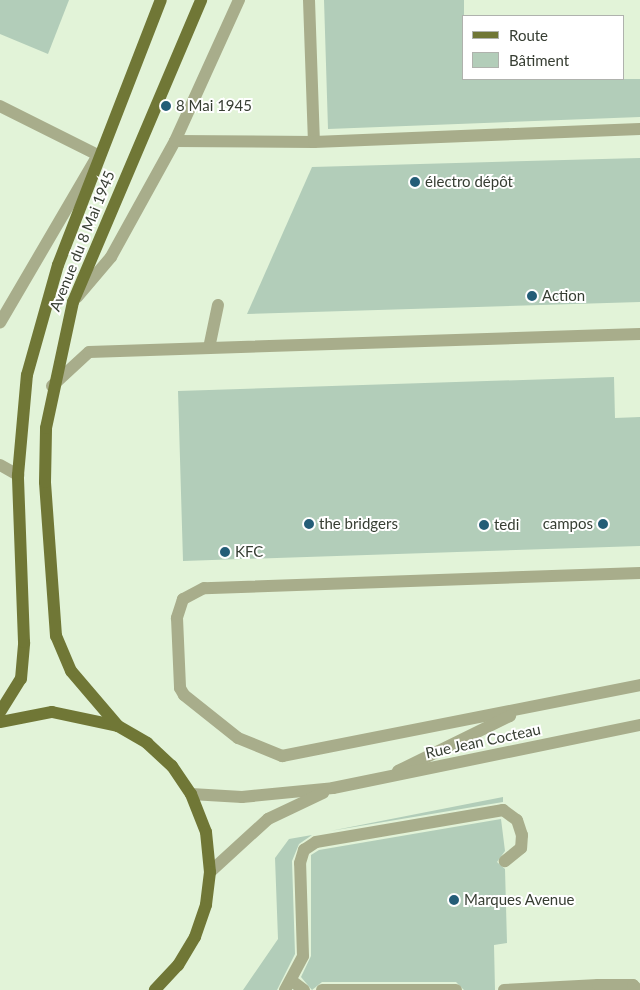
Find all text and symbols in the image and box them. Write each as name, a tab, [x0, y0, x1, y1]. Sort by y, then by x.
legend	[462, 15, 625, 80]
text: Route	[509, 26, 548, 44]
text: Bâtiment	[509, 51, 569, 69]
place label: 8 Mai 1945	[176, 97, 252, 115]
marker: 8 Mai 1945	[160, 100, 172, 112]
street label: Avenue du 8 Mai 1945	[46, 168, 118, 314]
place label: électro dépôt	[425, 173, 513, 191]
marker: électro dépôt	[409, 176, 421, 188]
place label: Action	[542, 287, 585, 305]
marker: Action	[526, 290, 538, 302]
place label: the bridgers	[319, 515, 398, 533]
place label: campos	[543, 515, 593, 533]
place label: tedi	[494, 516, 519, 534]
marker: the bridgers	[303, 518, 315, 530]
marker: campos	[597, 518, 609, 530]
marker: tedi	[478, 519, 490, 531]
place label: KFC	[235, 543, 263, 561]
marker: KFC	[219, 546, 231, 558]
street label: Rue Jean Cocteau	[424, 720, 542, 762]
place label: Marques Avenue	[464, 891, 575, 909]
marker: Marques Avenue	[448, 894, 460, 906]

